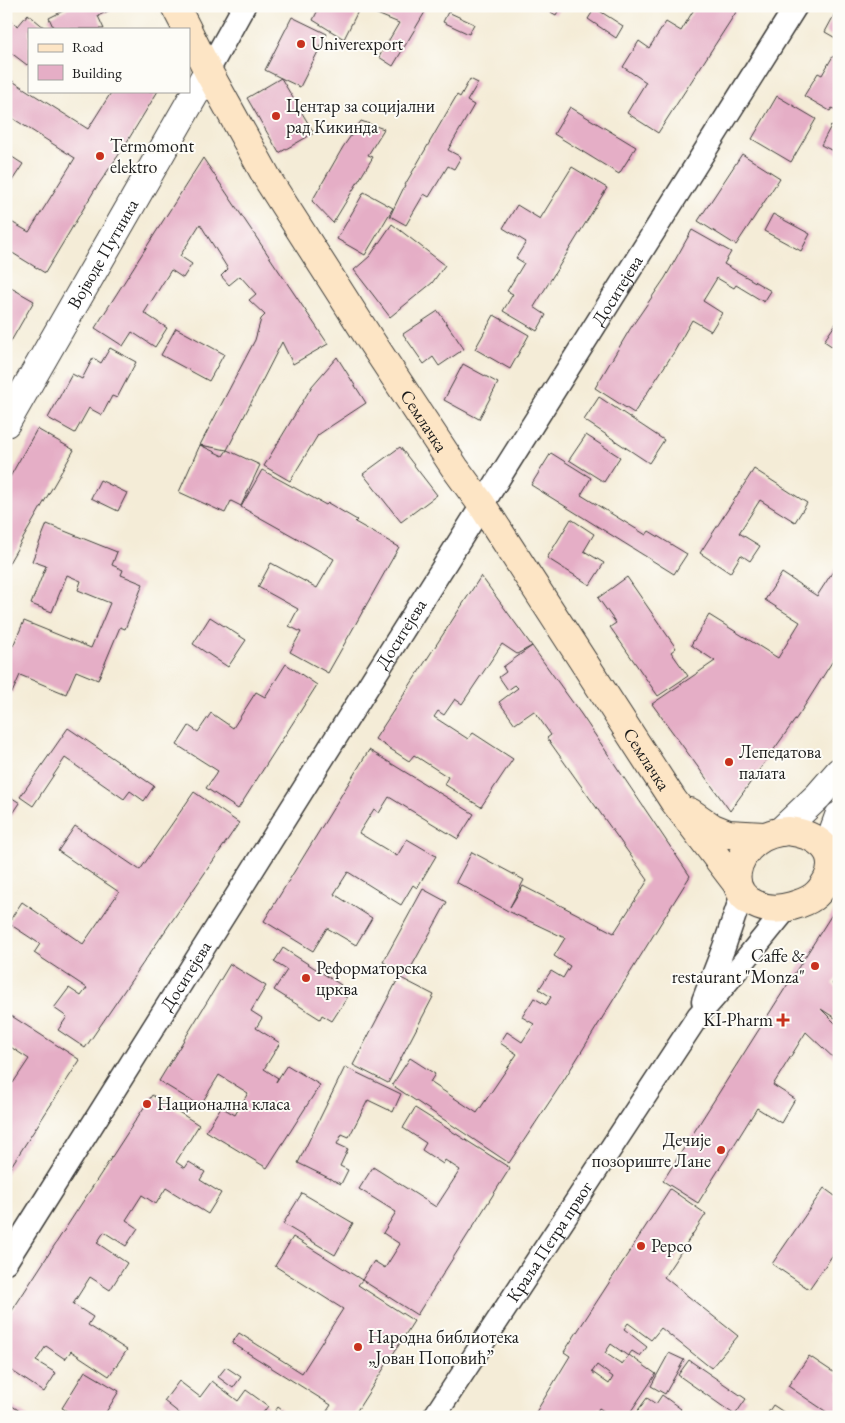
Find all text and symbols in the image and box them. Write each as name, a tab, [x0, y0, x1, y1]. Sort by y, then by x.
legend	[28, 28, 190, 92]
place label: Univerexport	[311, 32, 403, 55]
text: Road	[72, 37, 104, 56]
marker: Univerexport	[295, 38, 307, 50]
text: Building	[72, 63, 122, 82]
place label: Центар за социјални рад Кикинда	[286, 94, 435, 138]
marker: Центар за социјални рад Кикинда	[270, 110, 282, 122]
place label: Termomont elektro	[110, 134, 195, 178]
marker: Termomont elektro	[94, 150, 106, 162]
street label: Војводе Путника	[62, 194, 144, 313]
street label: Доситејева	[586, 250, 648, 329]
street label: Семлачка	[395, 385, 454, 457]
street label: Доситејева	[370, 594, 432, 673]
street label: Семлачка	[618, 723, 676, 795]
place label: Лепедатова палата	[739, 740, 822, 784]
marker: Лепедатова палата	[723, 756, 735, 768]
street label: Доситејева	[155, 936, 217, 1015]
place label: Caffe & restaurant "Monza"	[672, 944, 805, 988]
place label: Реформаторска црква	[316, 956, 428, 1000]
marker: Caffe & restaurant "Monza"	[809, 960, 821, 972]
marker: Реформаторска црква	[300, 972, 312, 984]
place label: KI-Pharm	[703, 1008, 773, 1031]
marker: KI-Pharm	[777, 1014, 789, 1026]
place label: Национална класа	[157, 1092, 291, 1115]
marker: Национална класа	[141, 1098, 153, 1110]
place label: Дечије позориште Лане	[592, 1128, 711, 1172]
marker: Дечије позориште Лане	[715, 1144, 727, 1156]
street label: Краља Петра првог	[501, 1176, 598, 1306]
place label: Pepco	[651, 1234, 692, 1257]
marker: Pepco	[635, 1240, 647, 1252]
place label: Народна библиотека „Јован Поповић”	[368, 1325, 520, 1369]
marker: Народна библиотека „Јован Поповић”	[352, 1341, 364, 1353]

